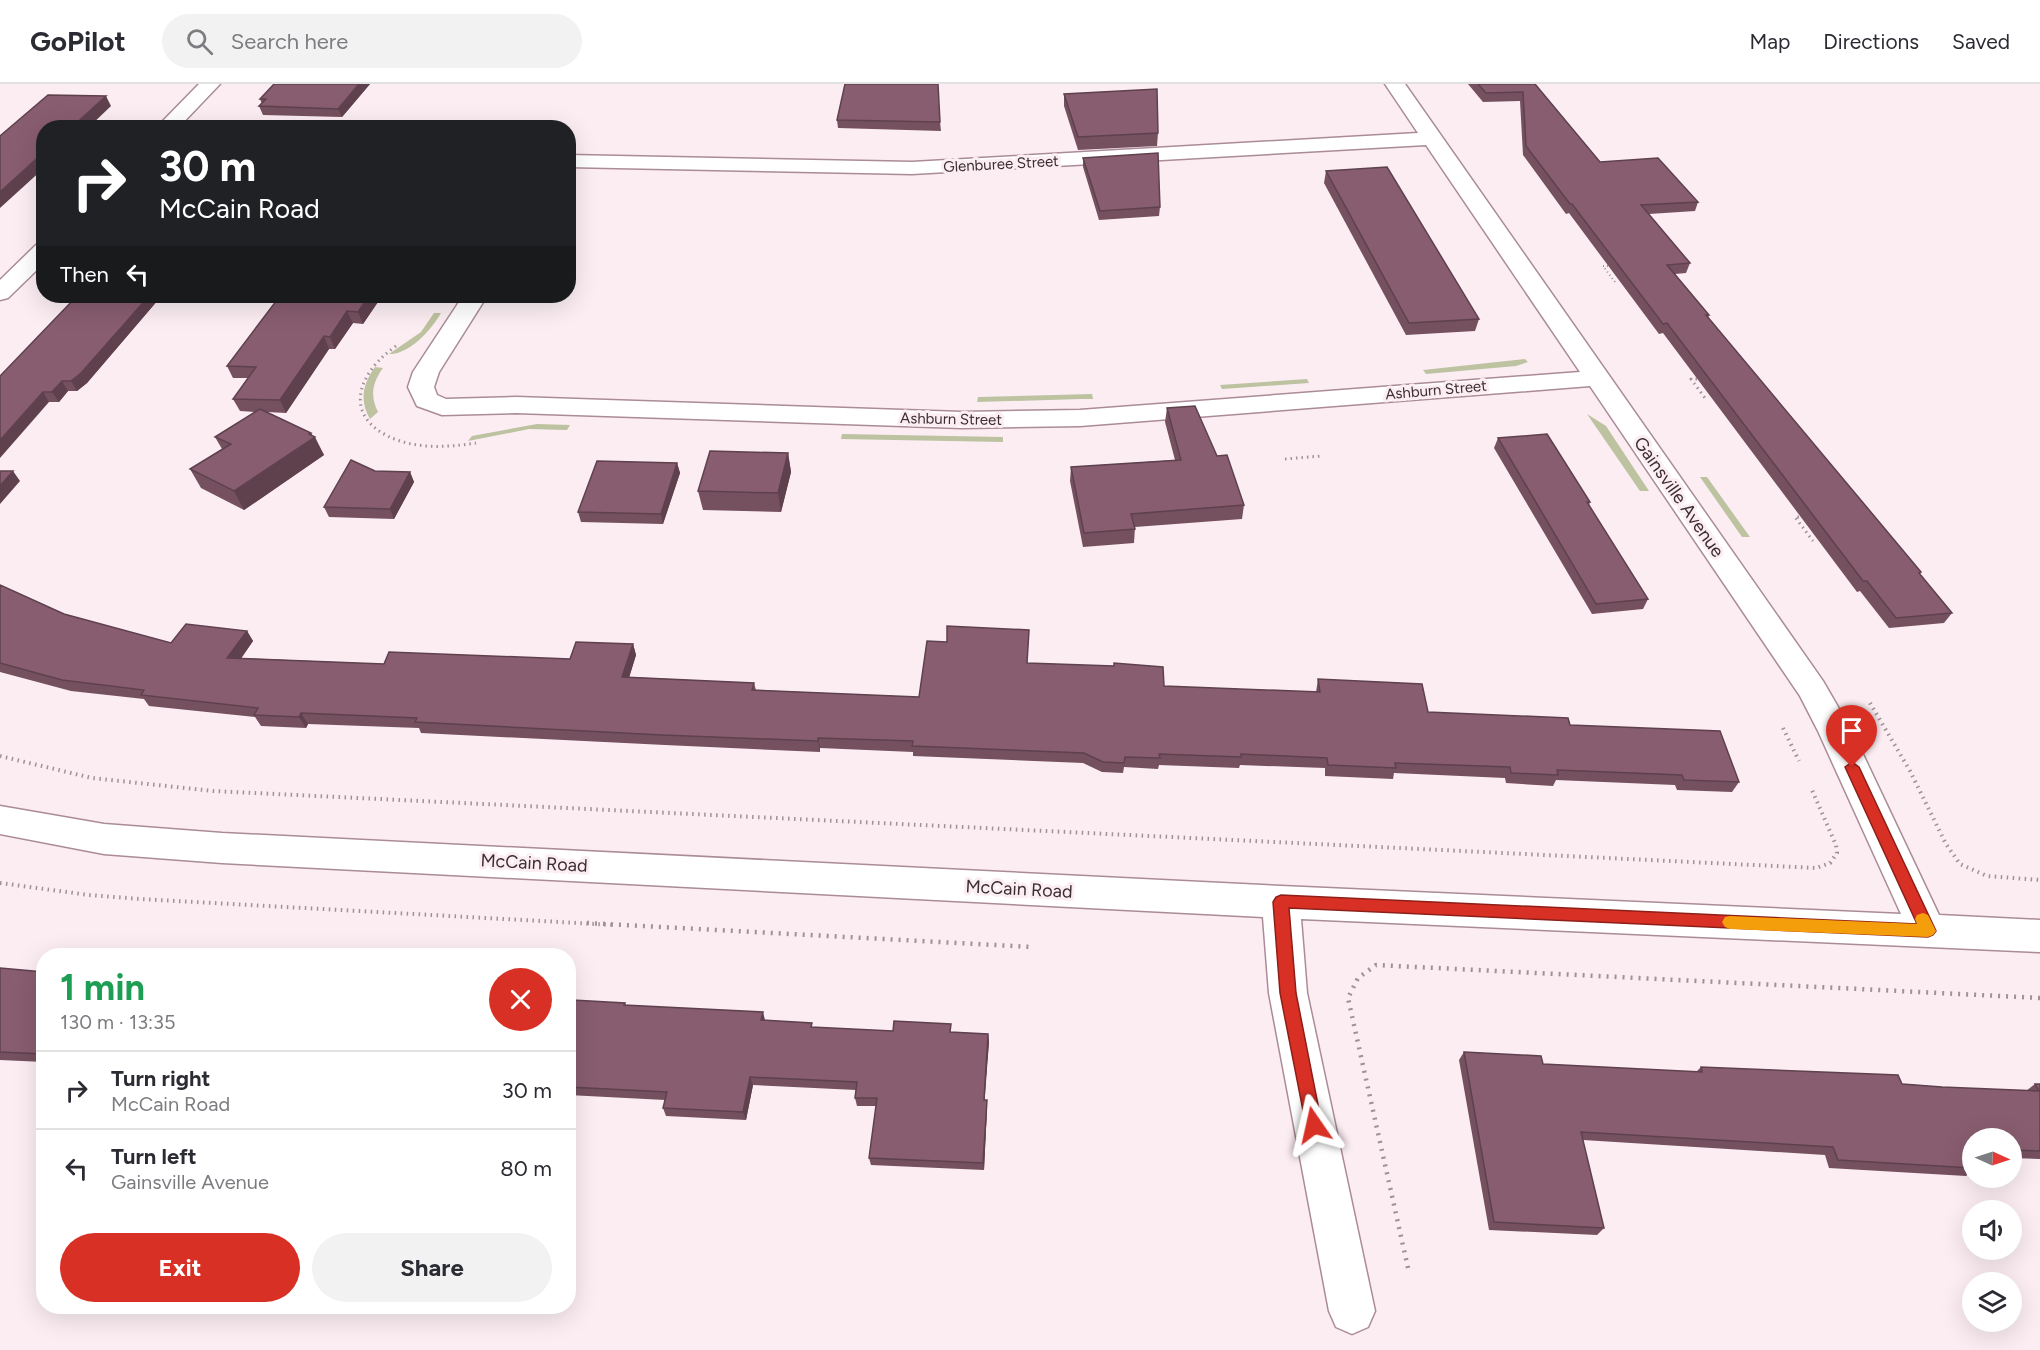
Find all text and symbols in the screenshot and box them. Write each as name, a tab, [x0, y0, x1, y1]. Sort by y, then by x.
search box	[162, 14, 582, 68]
text: GoPilot	[30, 24, 126, 58]
icon: search	[183, 25, 216, 58]
text: Search here	[231, 28, 348, 55]
text: Map	[1749, 29, 1790, 54]
text: Directions	[1823, 29, 1919, 54]
text: Saved	[1952, 29, 2010, 54]
text: 30 m	[159, 141, 256, 192]
icon: right	[60, 144, 138, 222]
street label: Glenburee Street	[943, 152, 1060, 176]
text: McCain Road	[159, 192, 320, 225]
icon: left	[121, 258, 154, 291]
text: Then	[60, 261, 109, 288]
street label: Ashburn Street	[1384, 377, 1488, 403]
street label: Ashburn Street	[900, 409, 1002, 429]
street label: Gainsville Avenue	[1629, 432, 1729, 562]
pin	[1826, 705, 1877, 767]
icon: arrive	[1835, 714, 1868, 747]
street label: McCain Road	[480, 849, 588, 877]
street label: McCain Road	[965, 875, 1073, 903]
text: 1 min	[60, 966, 145, 1009]
button: close	[489, 968, 552, 1031]
text: 130 m · 13:35	[60, 1010, 175, 1034]
text: Turn right	[111, 1065, 210, 1092]
icon: right	[60, 1074, 93, 1107]
text: 30 m	[502, 1077, 552, 1104]
text: McCain Road	[111, 1092, 230, 1116]
position arrow	[1282, 1093, 1346, 1157]
north arrow	[1962, 1128, 2022, 1188]
map controls	[1962, 1128, 2022, 1332]
text: Turn left	[111, 1143, 197, 1170]
icon: left	[60, 1152, 93, 1185]
text: 80 m	[500, 1155, 552, 1182]
text: Gainsville Avenue	[111, 1170, 269, 1194]
button: sound	[1962, 1200, 2022, 1260]
button: Exit	[60, 1233, 300, 1302]
button: Share	[312, 1233, 552, 1302]
button: layers	[1962, 1272, 2022, 1332]

